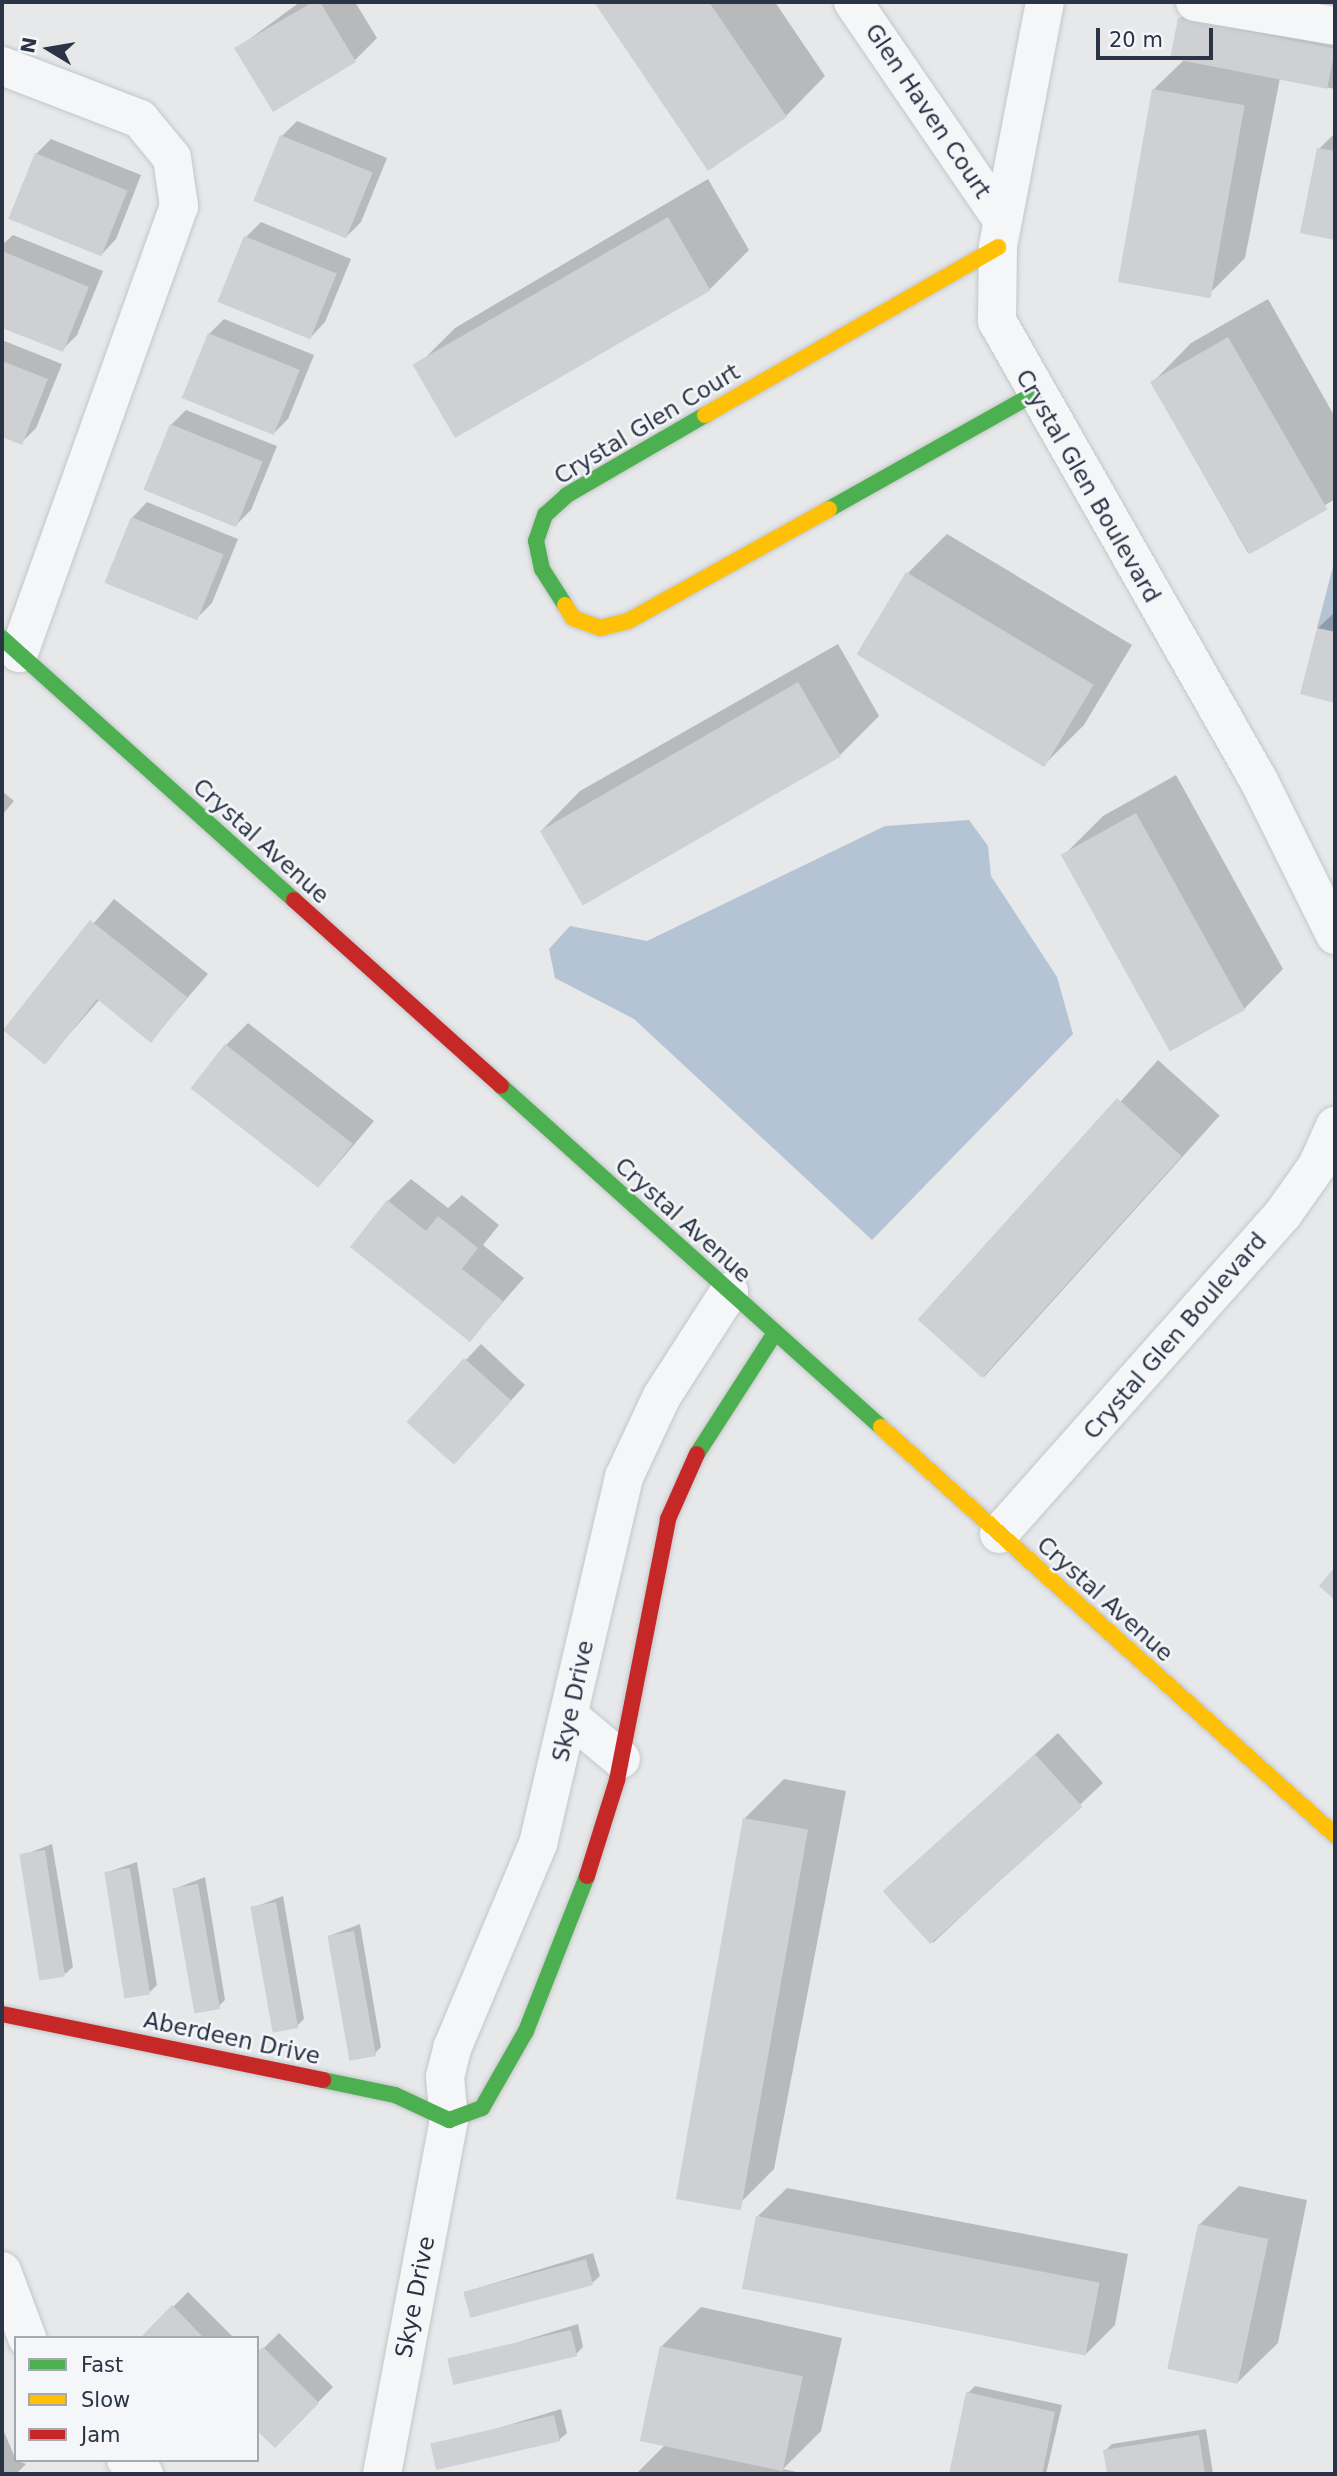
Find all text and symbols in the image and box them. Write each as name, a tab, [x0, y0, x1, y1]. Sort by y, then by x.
north arrow	[14, 14, 84, 84]
scale bar	[1099, 14, 1216, 58]
street label: Glen Haven Court	[859, 19, 997, 203]
text: 20 m	[1109, 28, 1163, 52]
text: N	[16, 35, 41, 55]
street label: Crystal Glen Court	[549, 358, 745, 490]
street label: Crystal Glen Boulevard	[1010, 365, 1166, 607]
street label: Crystal Avenue	[187, 773, 335, 909]
street label: Crystal Avenue	[609, 1152, 757, 1288]
street label: Crystal Glen Boulevard	[1078, 1227, 1272, 1445]
street label: Crystal Avenue	[1031, 1531, 1179, 1667]
street label: Skye Drive	[547, 1638, 599, 1764]
street label: Aberdeen Drive	[141, 2006, 323, 2070]
street label: Skye Drive	[390, 2234, 440, 2360]
legend	[14, 2336, 259, 2462]
text: Fast	[81, 2353, 123, 2377]
text: Slow	[81, 2388, 130, 2412]
text: Jam	[81, 2423, 121, 2447]

